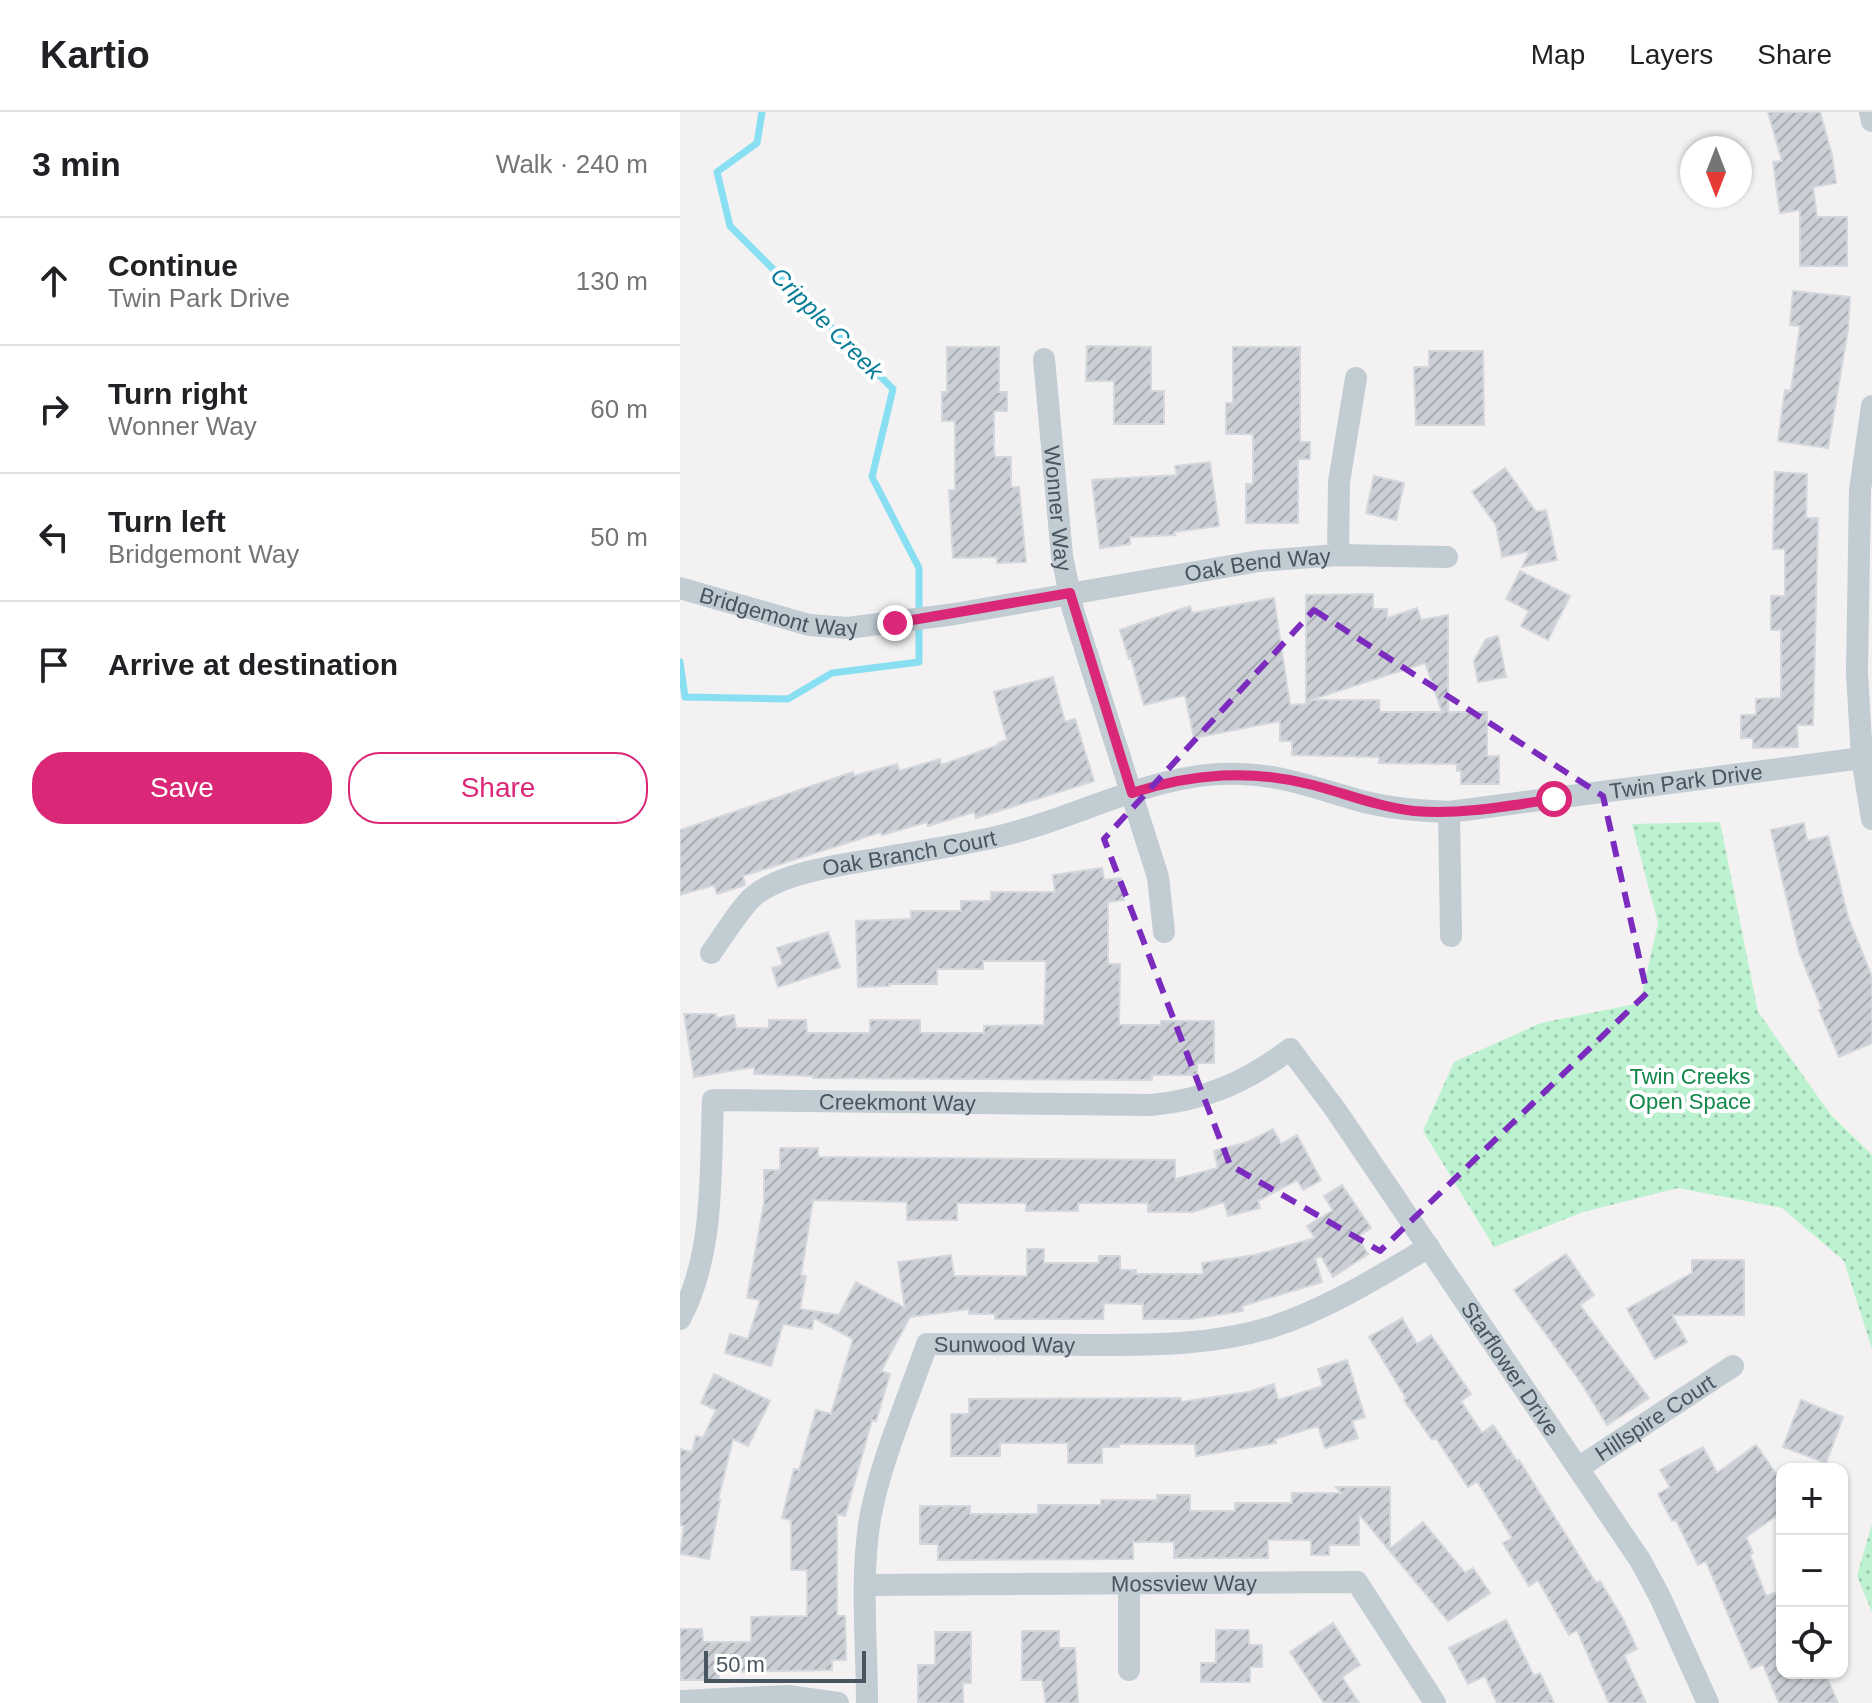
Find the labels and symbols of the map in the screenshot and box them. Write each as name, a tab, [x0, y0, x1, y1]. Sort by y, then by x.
north arrow	[1680, 136, 1752, 208]
water label: Cripple Creek	[766, 262, 890, 386]
street label: Wonner Way	[1039, 444, 1077, 573]
street label: Oak Bend Way	[1183, 543, 1332, 586]
street label: Bridgemont Way	[697, 582, 859, 641]
route end	[877, 605, 913, 641]
street label: Twin Park Drive	[1608, 759, 1764, 803]
route start	[1536, 781, 1572, 817]
street label: Oak Branch Court	[820, 825, 998, 881]
park label: Twin Creeks Open Space	[1629, 1064, 1751, 1114]
street label: Creekmont Way	[819, 1089, 976, 1116]
street label: Starflower Drive	[1456, 1297, 1565, 1440]
street label: Sunwood Way	[934, 1331, 1075, 1357]
street label: Hillspire Court	[1590, 1369, 1719, 1466]
street label: Mossview Way	[1111, 1570, 1257, 1596]
scale bar	[704, 1647, 866, 1683]

